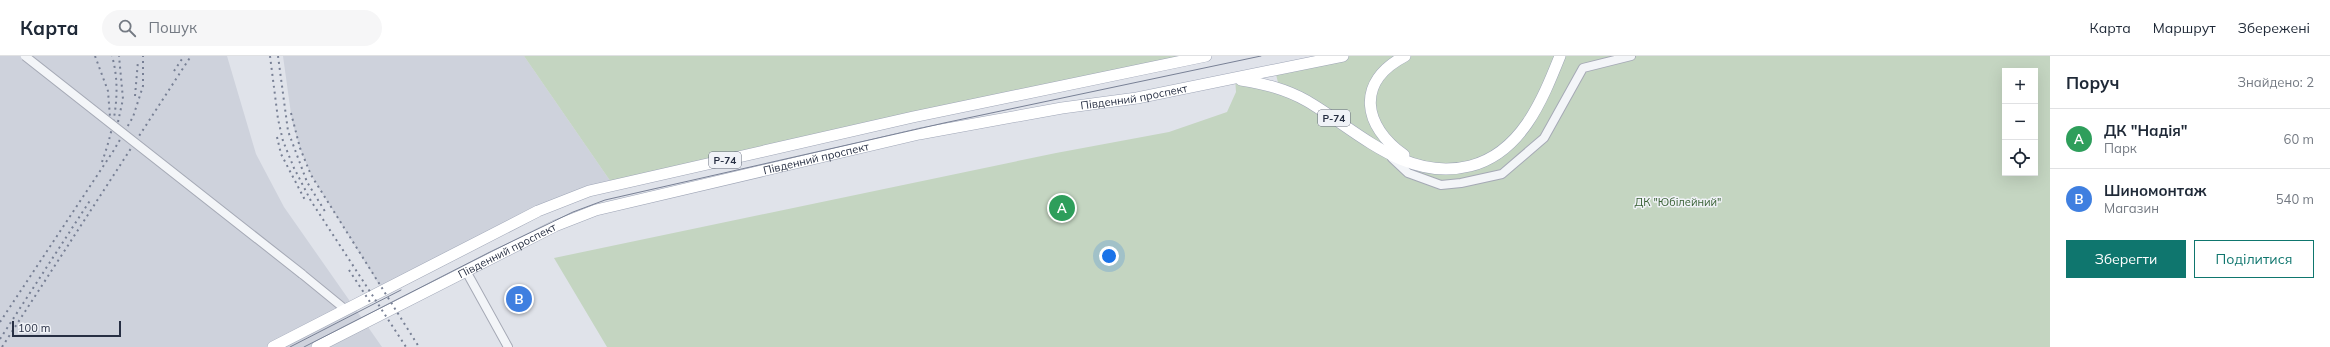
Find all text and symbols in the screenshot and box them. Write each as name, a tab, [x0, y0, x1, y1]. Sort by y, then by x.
search box	[102, 10, 382, 46]
text: Карта	[20, 16, 78, 40]
icon: search	[116, 17, 138, 39]
text: Пошук	[148, 18, 197, 37]
text: Карта	[2090, 19, 2131, 37]
text: Маршрут	[2153, 19, 2216, 37]
text: Збережені	[2238, 19, 2310, 37]
map controls	[2002, 68, 2038, 176]
button: +	[2002, 68, 2038, 104]
text: Поруч	[2066, 72, 2119, 93]
text: Знайдено: 2	[2237, 74, 2314, 90]
street label: Південний проспект	[1080, 81, 1189, 112]
button: −	[2002, 104, 2038, 140]
road number: Р-74	[1318, 110, 1350, 126]
text: ДК "Надія"	[2104, 121, 2188, 140]
text: A	[2074, 131, 2084, 147]
text: 60 m	[2284, 131, 2314, 147]
street label: Південний проспект	[762, 139, 870, 177]
button: locate	[2002, 140, 2038, 176]
text: Парк	[2104, 140, 2137, 156]
road number: Р-74	[709, 152, 741, 168]
text: Шиномонтаж	[2104, 181, 2206, 200]
text: B	[2075, 191, 2083, 207]
text: 540 m	[2276, 191, 2314, 207]
pin: A	[1049, 193, 1075, 223]
park label: ДК "Юбілейний"	[1635, 195, 1721, 209]
text: Магазин	[2104, 200, 2159, 216]
street label: Південний проспект	[455, 220, 558, 281]
button: Зберегти	[2066, 240, 2186, 278]
button: Поділитися	[2194, 240, 2314, 278]
your location	[1099, 246, 1119, 266]
pin: B	[506, 284, 532, 314]
scale bar	[12, 319, 121, 338]
text: 100 m	[18, 321, 50, 335]

